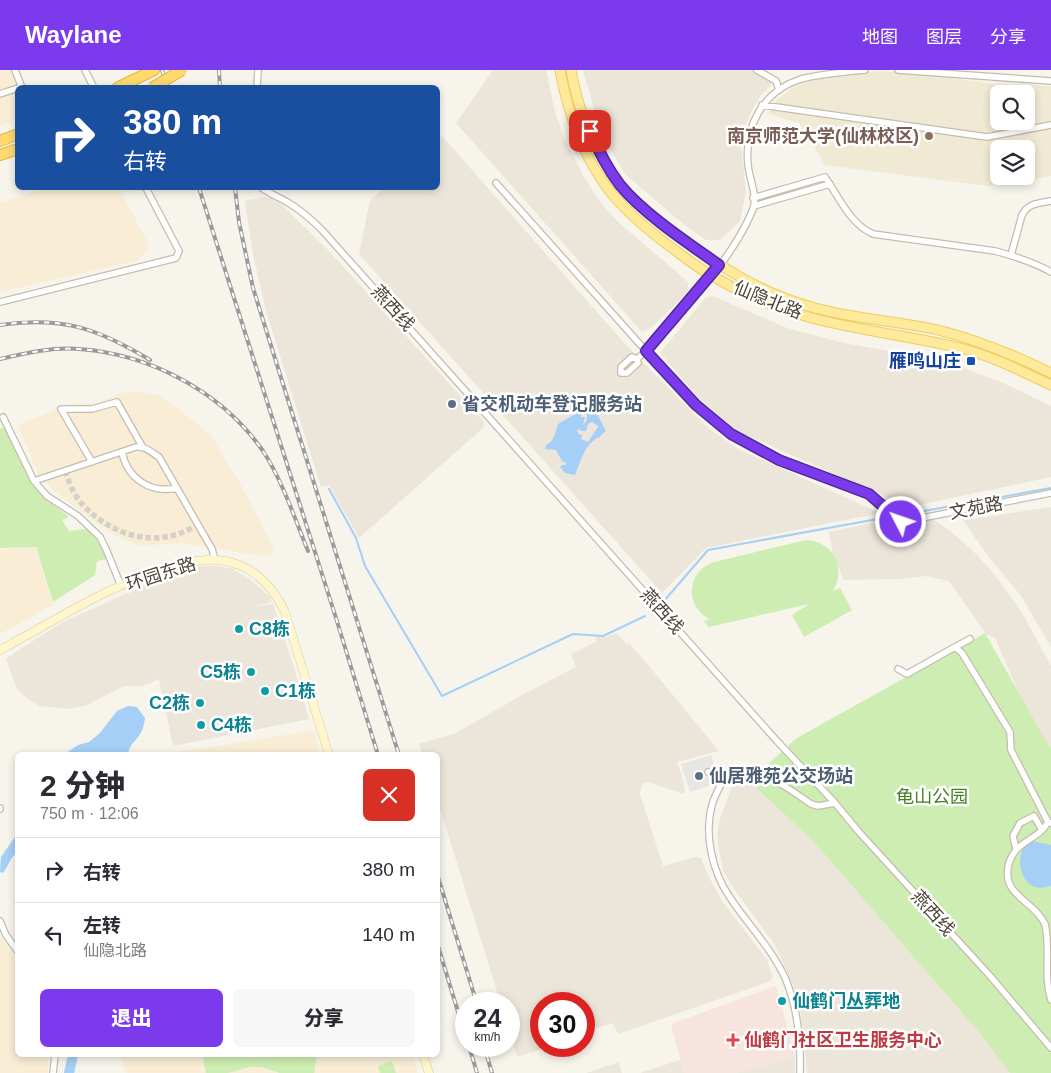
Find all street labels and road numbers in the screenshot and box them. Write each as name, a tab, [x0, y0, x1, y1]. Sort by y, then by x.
street label: 仙隐北路	[731, 277, 805, 323]
street label: 燕西线	[368, 281, 418, 335]
street label: 文苑路	[948, 493, 1004, 523]
street label: 环园东路	[124, 553, 198, 595]
street label: 燕西线	[637, 584, 687, 638]
street label: 燕西线	[908, 886, 958, 940]

